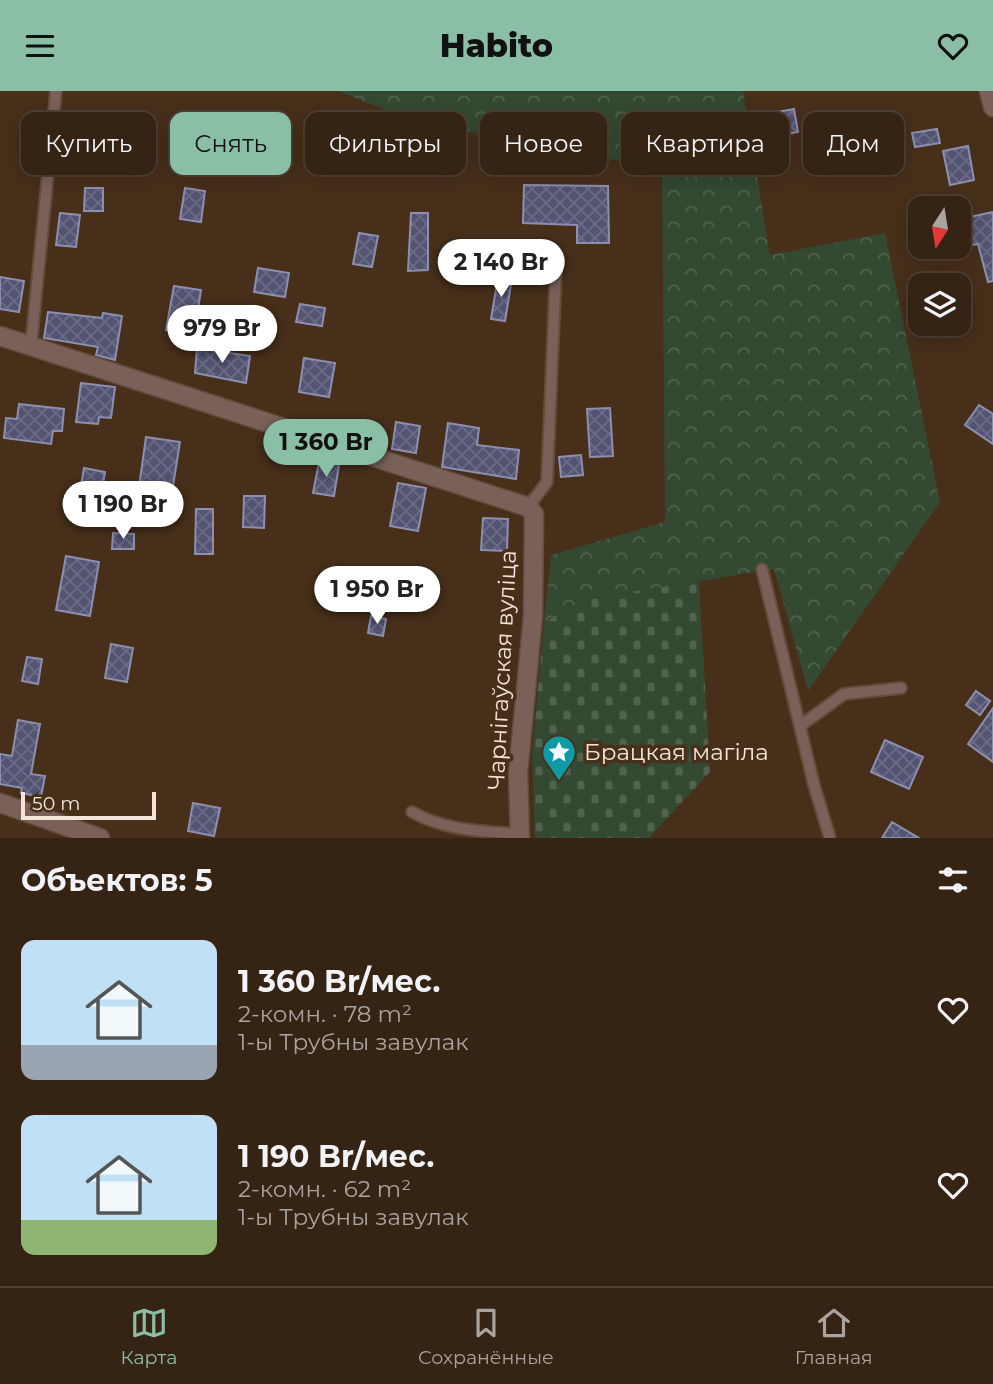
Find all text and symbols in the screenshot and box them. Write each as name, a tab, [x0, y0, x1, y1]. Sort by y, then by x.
text: Habito	[440, 26, 553, 65]
icon: menu	[21, 27, 59, 65]
icon: heart	[934, 27, 972, 65]
chip: Купить	[21, 112, 156, 175]
chip: Снять	[170, 112, 291, 175]
chip: Фильтры	[305, 112, 466, 175]
chip: Новое	[480, 112, 607, 175]
chip: Квартира	[621, 112, 789, 175]
chip: Дом	[803, 112, 904, 175]
north arrow	[908, 196, 971, 259]
map controls	[908, 196, 971, 336]
pin: 2 140 Br	[429, 239, 573, 299]
text: 2 140 Br	[454, 248, 548, 276]
button: layers	[908, 273, 971, 336]
pin: 979 Br	[165, 306, 279, 365]
text: 979 Br	[183, 314, 261, 342]
pin: 1 360 Br	[254, 419, 398, 479]
text: 1 360 Br	[279, 428, 373, 456]
pin: 1 190 Br	[51, 482, 195, 541]
text: 1 190 Br	[79, 490, 167, 518]
street label: Чарнігаўская вуліца	[482, 549, 522, 791]
pin: 1 950 Br	[305, 567, 449, 626]
text: 1 950 Br	[330, 575, 424, 603]
place icon: Брацкая магіла	[540, 733, 578, 782]
place label: Брацкая магіла	[584, 738, 769, 766]
scale bar	[21, 789, 156, 821]
text: 50 m	[32, 792, 80, 815]
icon: filters	[934, 861, 972, 899]
text: Объектов: 5	[21, 862, 213, 899]
text: 1 360 Br/мес.	[238, 963, 440, 1000]
icon: home	[77, 968, 161, 1052]
icon: heart	[934, 991, 972, 1029]
text: 2-комн. · 78 m²	[238, 1000, 412, 1028]
text: 1-ы Трубны завулак	[238, 1028, 469, 1056]
text: 1 190 Br/мес.	[238, 1138, 434, 1175]
icon: home	[77, 1143, 161, 1227]
icon: heart	[934, 1166, 972, 1204]
text: 2-комн. · 62 m²	[238, 1175, 411, 1203]
text: 1-ы Трубны завулак	[238, 1203, 469, 1231]
tab: Карта	[120, 1304, 177, 1369]
tab: Сохранённые	[418, 1304, 554, 1369]
tab: Главная	[795, 1304, 873, 1369]

